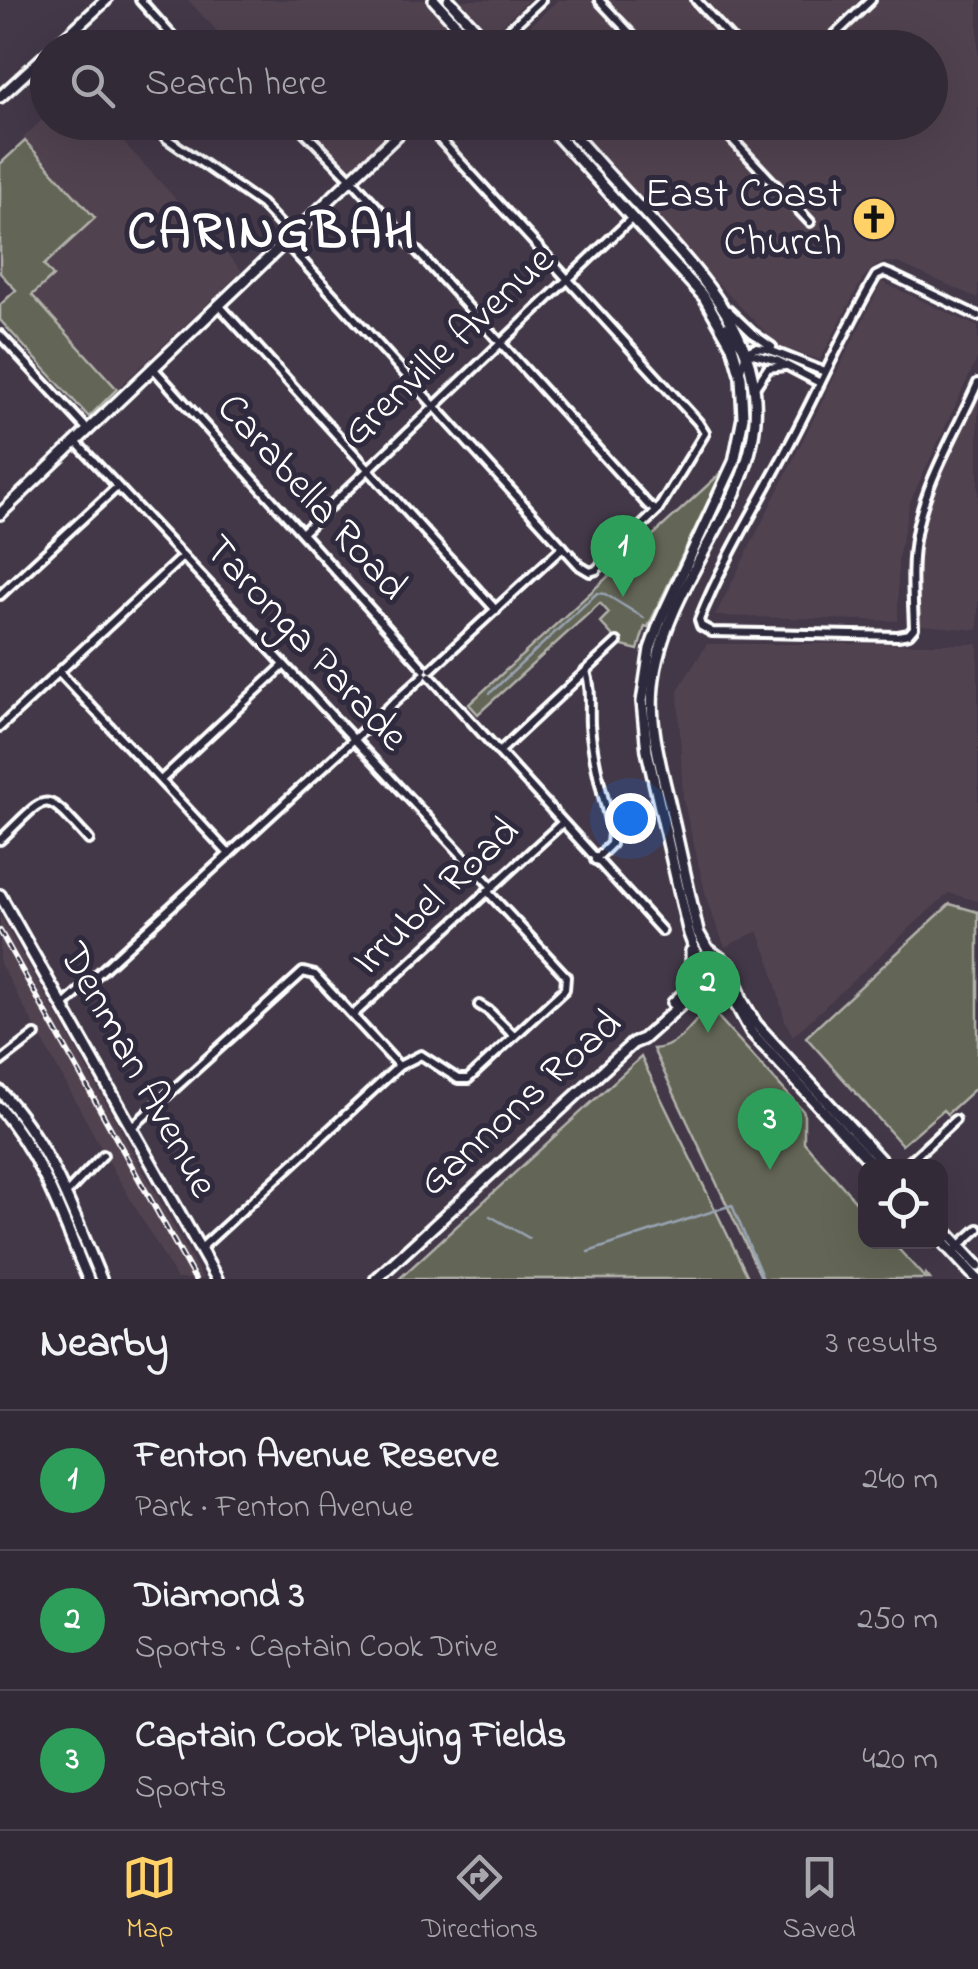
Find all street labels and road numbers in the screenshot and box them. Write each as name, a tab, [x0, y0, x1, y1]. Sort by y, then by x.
street label: Grenville Avenue	[329, 232, 569, 462]
street label: Carabella Road	[201, 381, 421, 615]
street label: Taronga Parade	[188, 522, 422, 766]
street label: Irrubel Road	[340, 803, 534, 991]
street label: Denman Avenue	[41, 932, 232, 1209]
street label: Gannons Road	[405, 996, 637, 1212]

